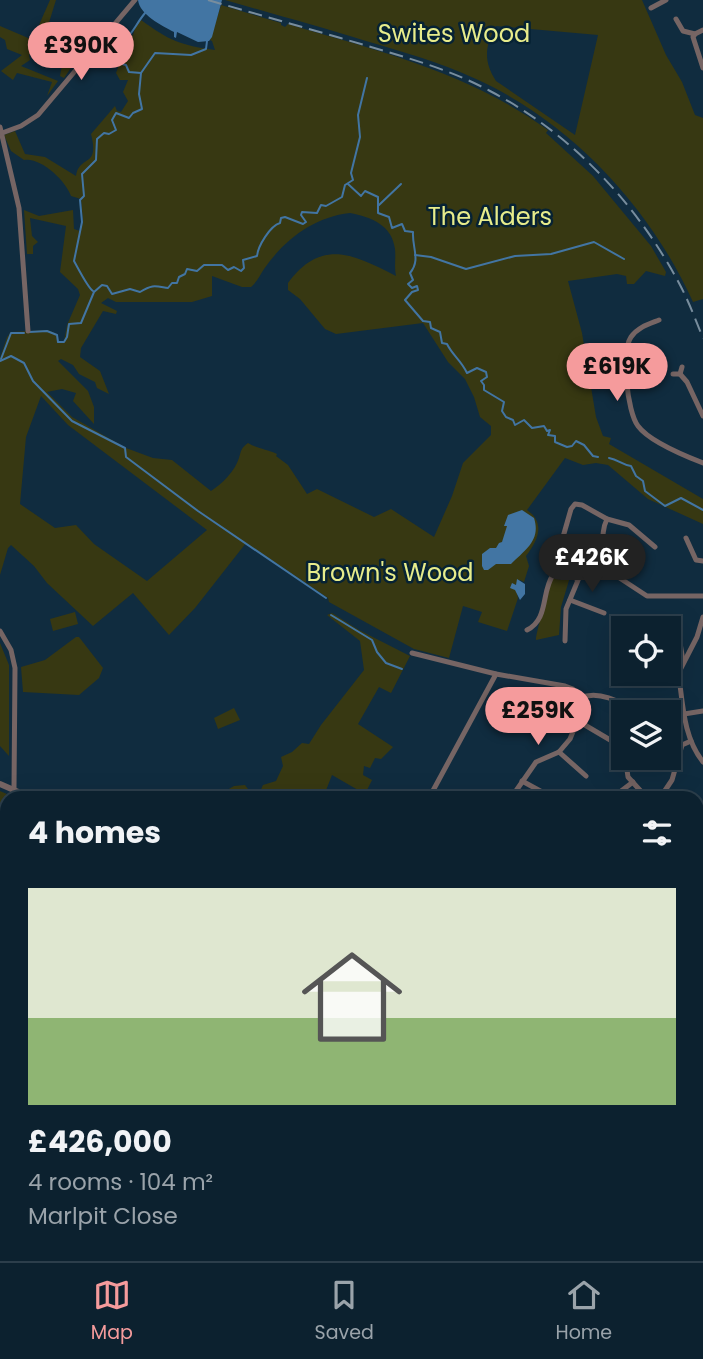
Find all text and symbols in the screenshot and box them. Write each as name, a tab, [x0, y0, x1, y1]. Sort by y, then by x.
park label: Swites Wood	[378, 17, 530, 50]
pin: £390K	[32, 22, 130, 82]
text: £390K	[44, 29, 118, 61]
park label: The Alders	[428, 200, 552, 233]
pin: £619K	[568, 344, 666, 403]
text: £619K	[583, 350, 651, 382]
pin: £426K	[543, 534, 641, 594]
text: £426K	[555, 541, 629, 573]
park label: Brown's Wood	[306, 556, 474, 589]
map controls	[611, 616, 681, 770]
button: locate	[611, 616, 681, 686]
pin: £259K	[489, 688, 587, 747]
text: £259K	[501, 694, 575, 726]
button: layers	[611, 700, 681, 770]
text: 4 homes	[28, 811, 161, 854]
icon: filters	[638, 814, 676, 852]
icon: home	[289, 934, 415, 1060]
text: £426,000	[28, 1120, 172, 1163]
text: 4 rooms · 104 m²	[28, 1166, 213, 1198]
text: Marlpit Close	[28, 1200, 178, 1232]
tab: Map	[91, 1276, 133, 1347]
tab: Saved	[315, 1276, 374, 1347]
tab: Home	[555, 1276, 612, 1347]

